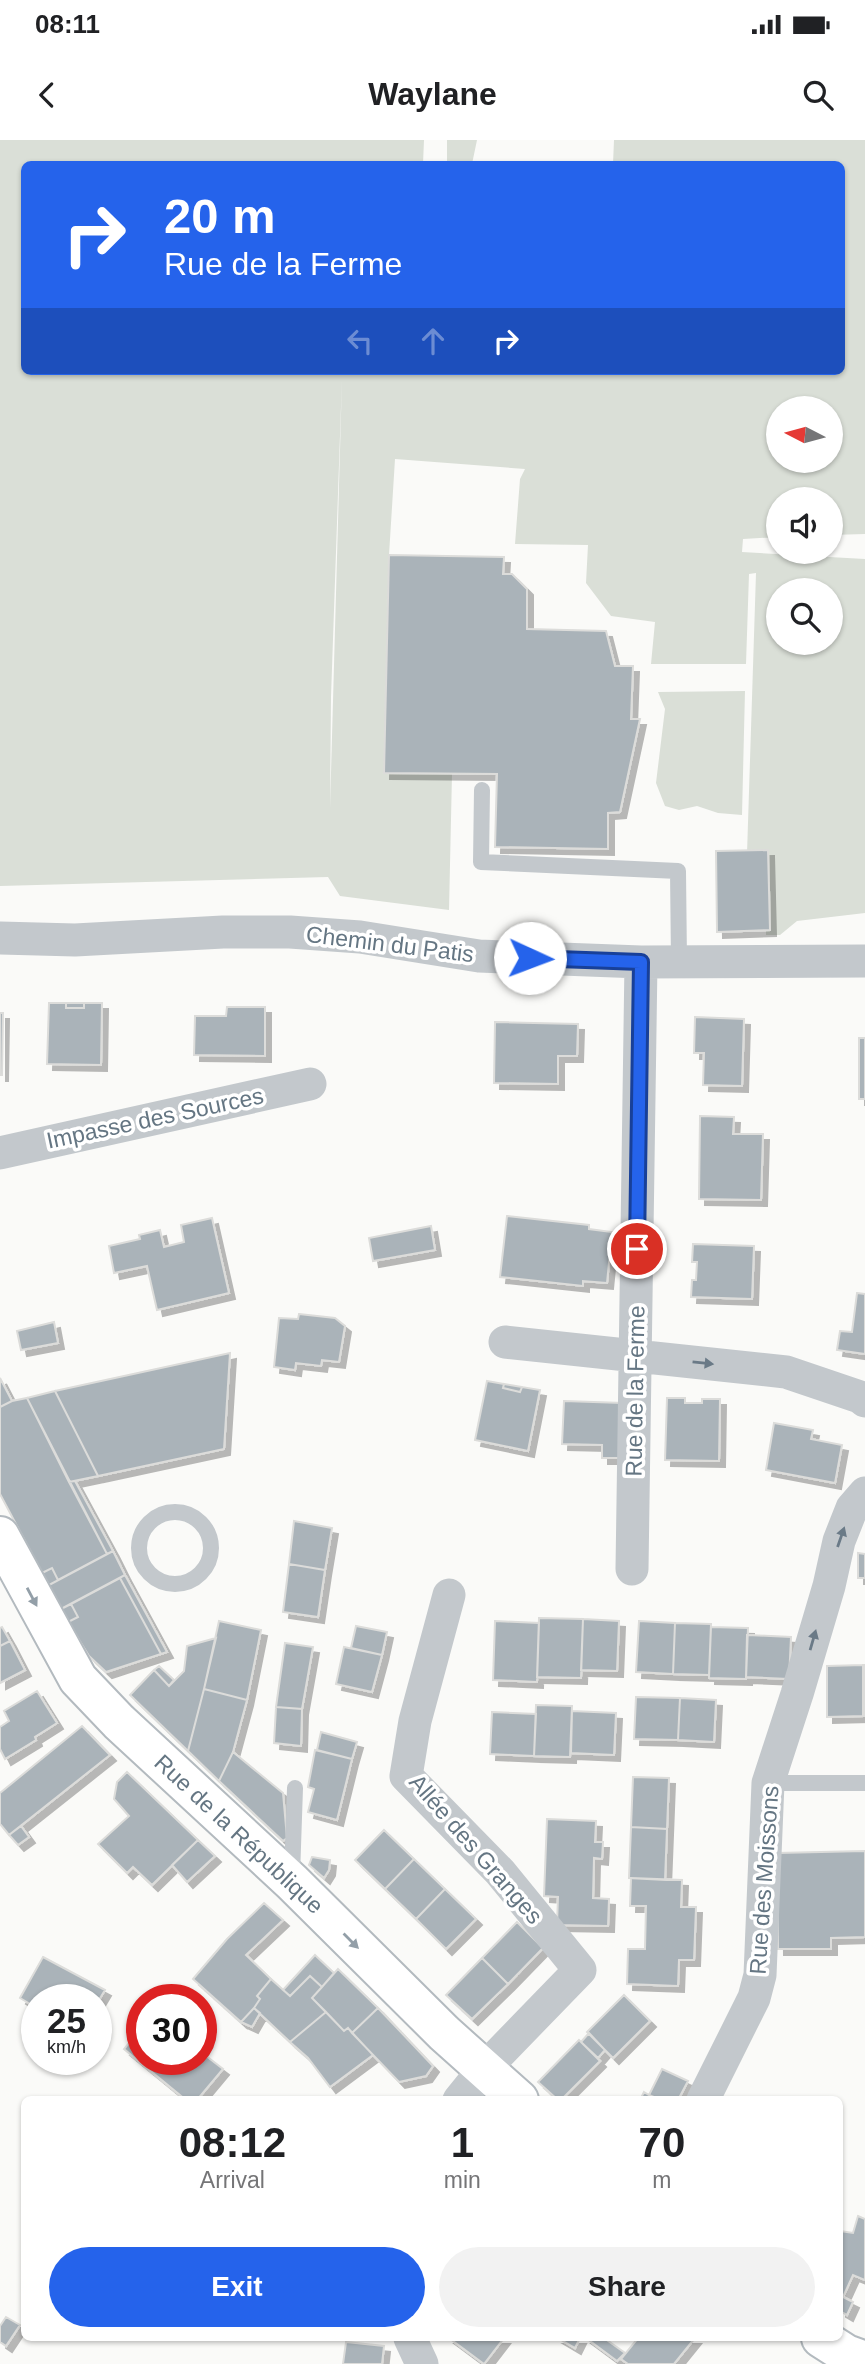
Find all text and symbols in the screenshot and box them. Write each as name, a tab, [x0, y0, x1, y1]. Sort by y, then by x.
text: 08:11	[35, 9, 100, 39]
icon: back	[28, 76, 66, 114]
text: Waylane	[368, 76, 497, 112]
icon: search	[799, 76, 837, 114]
icon: right	[49, 189, 140, 280]
text: 20 m	[164, 189, 276, 243]
text: Rue de la Ferme	[164, 246, 402, 282]
icon: left	[341, 322, 379, 360]
icon: ahead	[414, 322, 452, 360]
icon: right	[487, 322, 525, 360]
north arrow	[766, 396, 844, 472]
map controls	[766, 396, 843, 655]
button: sound	[766, 487, 843, 564]
button: search	[766, 578, 843, 655]
street label: Chemin du Patis	[305, 921, 475, 967]
position arrow	[493, 921, 567, 995]
street label: Impasse des Sources	[44, 1082, 266, 1154]
pin	[607, 1219, 667, 1279]
icon: arrive	[618, 1230, 656, 1268]
street label: Rue de la Ferme	[621, 1305, 649, 1477]
one-way arrow	[693, 1358, 715, 1369]
one-way arrow	[836, 1527, 847, 1548]
one-way arrow	[26, 1587, 38, 1606]
one-way arrow	[809, 1629, 819, 1650]
street label: Rue de la République	[149, 1749, 329, 1919]
street label: Allée des Granges	[404, 1769, 548, 1929]
street label: Rue des Moissons	[744, 1785, 784, 1975]
one-way arrow	[342, 1932, 359, 1949]
speed limit sign: 30	[126, 1984, 217, 2075]
text: 25	[47, 2001, 86, 2040]
text: km/h	[47, 2037, 86, 2057]
text: 08:12	[179, 2119, 286, 2166]
text: 1	[451, 2119, 474, 2166]
text: 70	[639, 2119, 685, 2166]
text: Arrival	[200, 2167, 265, 2193]
text: min	[444, 2167, 481, 2193]
text: m	[652, 2167, 671, 2193]
button: Exit	[49, 2247, 425, 2327]
button: Share	[439, 2247, 815, 2327]

